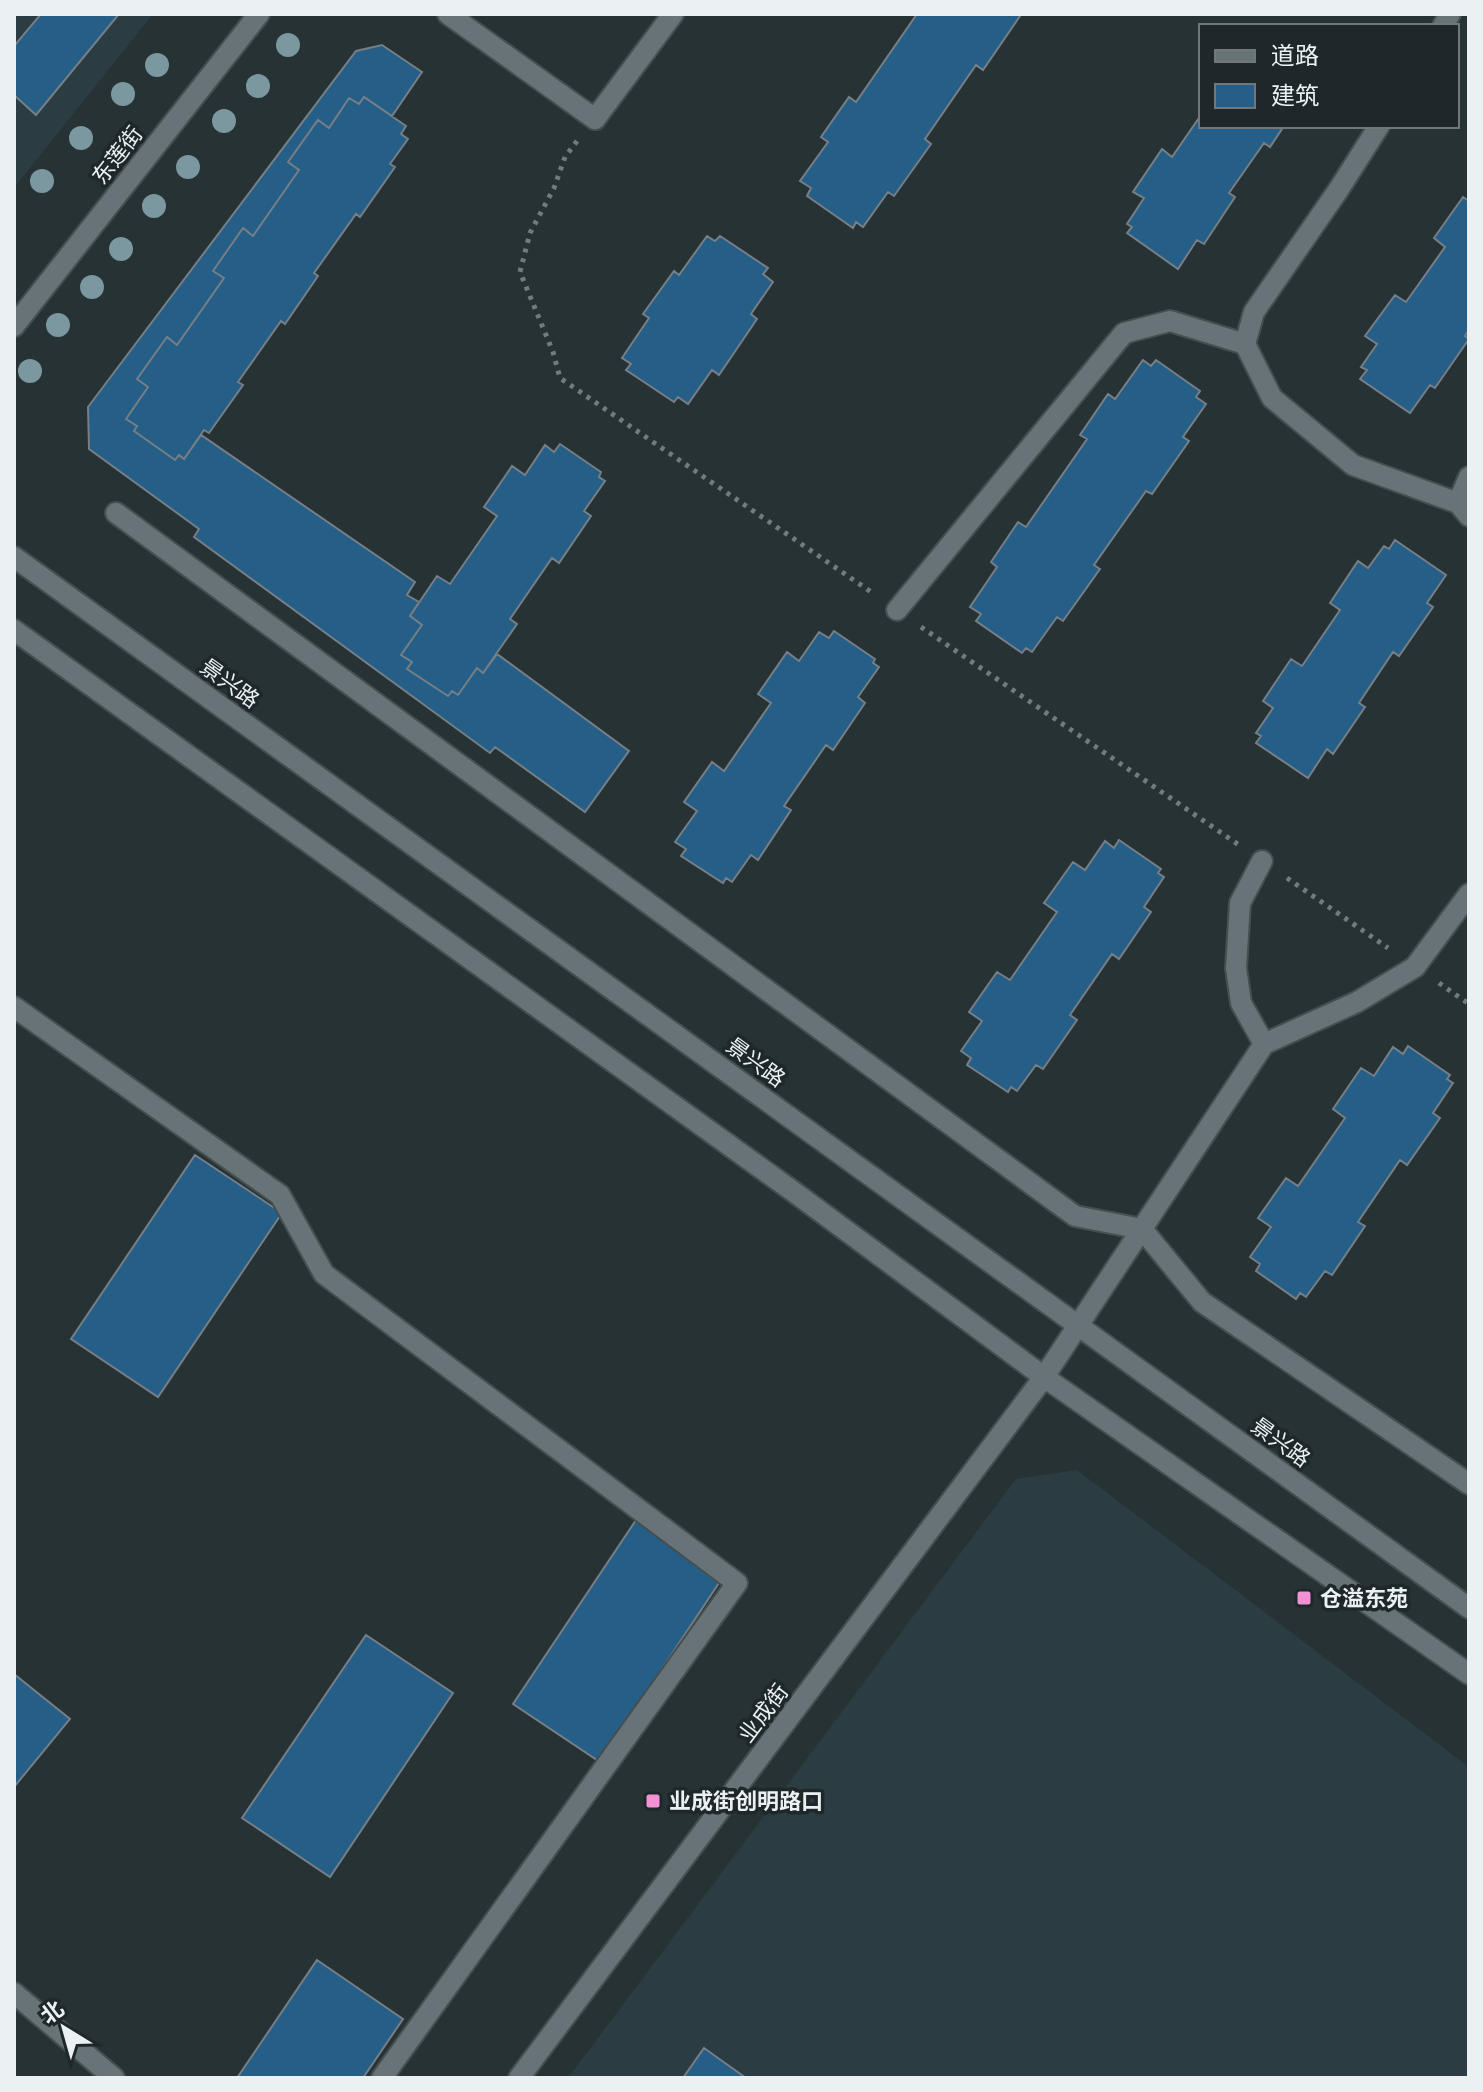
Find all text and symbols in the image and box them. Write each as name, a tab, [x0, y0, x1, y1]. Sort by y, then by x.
legend	[1199, 24, 1459, 128]
text: 道路	[1271, 42, 1319, 70]
text: 建筑	[1271, 82, 1319, 110]
street label: 东莲街	[87, 122, 148, 190]
street label: 景兴路	[195, 654, 264, 714]
street label: 景兴路	[721, 1033, 790, 1093]
street label: 景兴路	[1246, 1413, 1315, 1473]
place label: 仓溢东苑	[1320, 1586, 1408, 1612]
marker: 仓溢东苑	[1295, 1589, 1313, 1607]
street label: 业成街	[734, 1679, 794, 1748]
place label: 业成街创明路口	[669, 1789, 823, 1815]
marker: 业成街创明路口	[644, 1792, 662, 1810]
north arrow	[24, 1988, 104, 2068]
text: 北	[36, 1996, 69, 2030]

